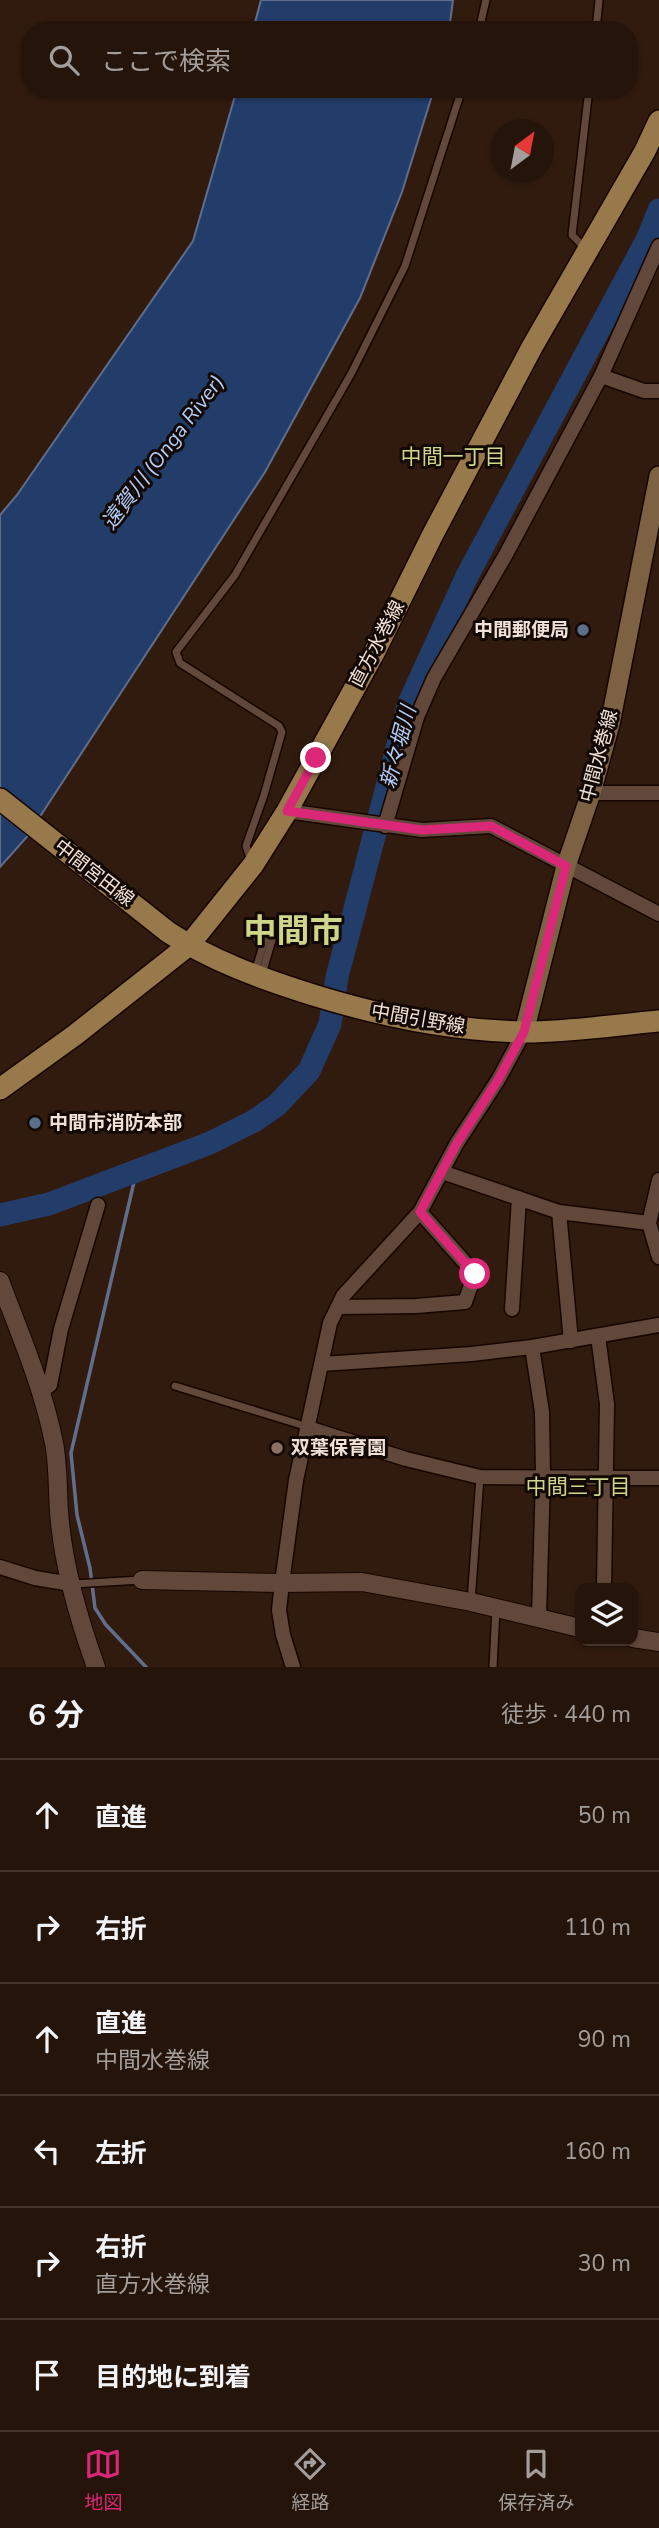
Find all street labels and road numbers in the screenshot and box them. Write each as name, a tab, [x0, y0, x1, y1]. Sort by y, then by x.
street label: 直方水巻線	[343, 596, 411, 692]
street label: 中間水巻線	[574, 707, 624, 805]
street label: 中間宮田線	[49, 834, 139, 912]
street label: 中間引野線	[369, 998, 467, 1040]

